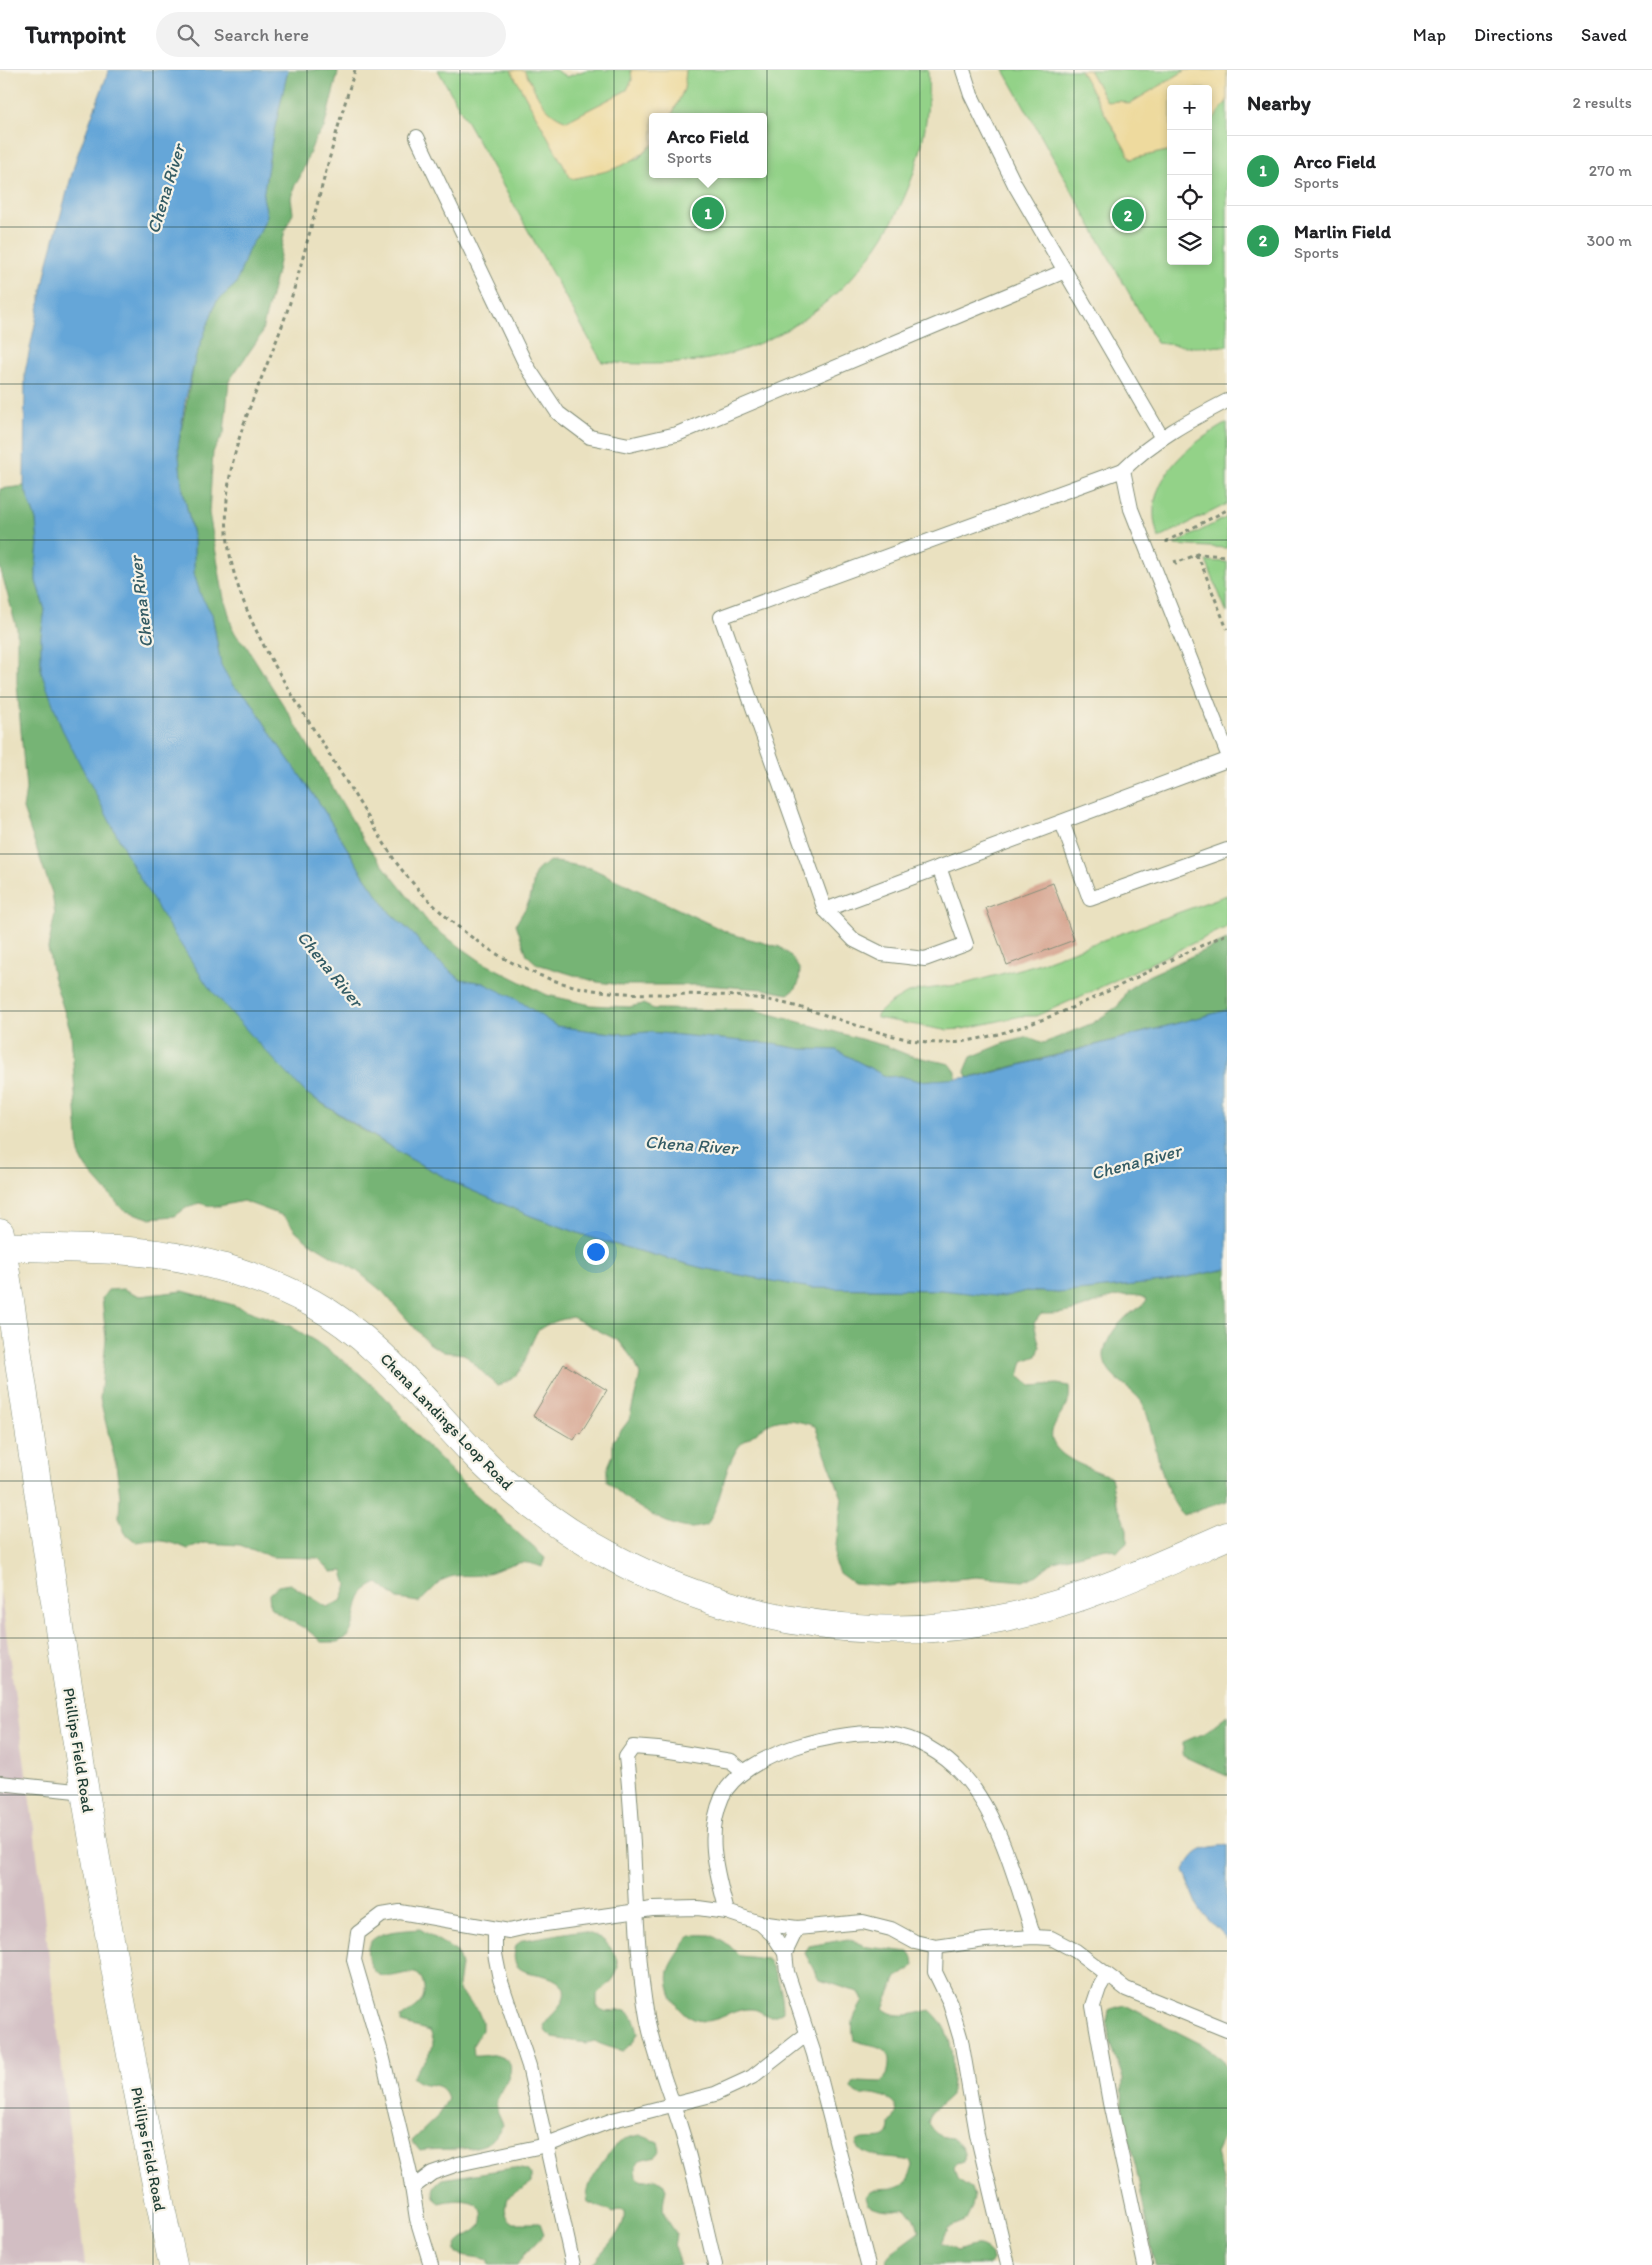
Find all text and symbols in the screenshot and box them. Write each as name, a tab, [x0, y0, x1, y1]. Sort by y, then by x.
search box	[156, 12, 506, 57]
text: Turnpoint	[25, 20, 126, 49]
icon: search	[174, 21, 202, 49]
text: Search here	[214, 23, 309, 46]
text: Map	[1413, 24, 1446, 46]
text: Directions	[1474, 24, 1553, 46]
text: Saved	[1581, 24, 1627, 46]
map controls	[1167, 85, 1212, 265]
button: +	[1167, 85, 1212, 130]
text: Nearby	[1247, 90, 1311, 115]
text: 2 results	[1572, 93, 1632, 112]
popup	[649, 113, 767, 178]
text: Arco Field	[667, 125, 749, 148]
button: −	[1167, 130, 1212, 175]
water label: Chena River	[142, 140, 191, 236]
text: Sports	[667, 148, 712, 167]
text: Arco Field	[1294, 150, 1376, 173]
text: 1	[1259, 161, 1267, 180]
text: 270 m	[1589, 161, 1632, 180]
text: Sports	[1294, 173, 1339, 192]
button: locate	[1167, 175, 1212, 220]
pin: 1	[692, 194, 724, 232]
pin: 2	[1112, 196, 1144, 234]
button: layers	[1167, 220, 1212, 265]
text: Marlin Field	[1294, 220, 1391, 243]
text: 2	[1259, 231, 1267, 250]
text: 300 m	[1587, 231, 1632, 250]
text: Sports	[1294, 243, 1339, 262]
water label: Chena River	[124, 553, 158, 649]
water label: Chena River	[292, 926, 369, 1013]
water label: Chena River	[644, 1131, 740, 1159]
water label: Chena River	[1089, 1139, 1185, 1185]
your location	[583, 1239, 609, 1265]
street label: Chena Landings Loop Road	[376, 1349, 517, 1494]
street label: Phillips Field Road	[59, 1686, 98, 1814]
street label: Phillips Field Road	[127, 2085, 170, 2213]

